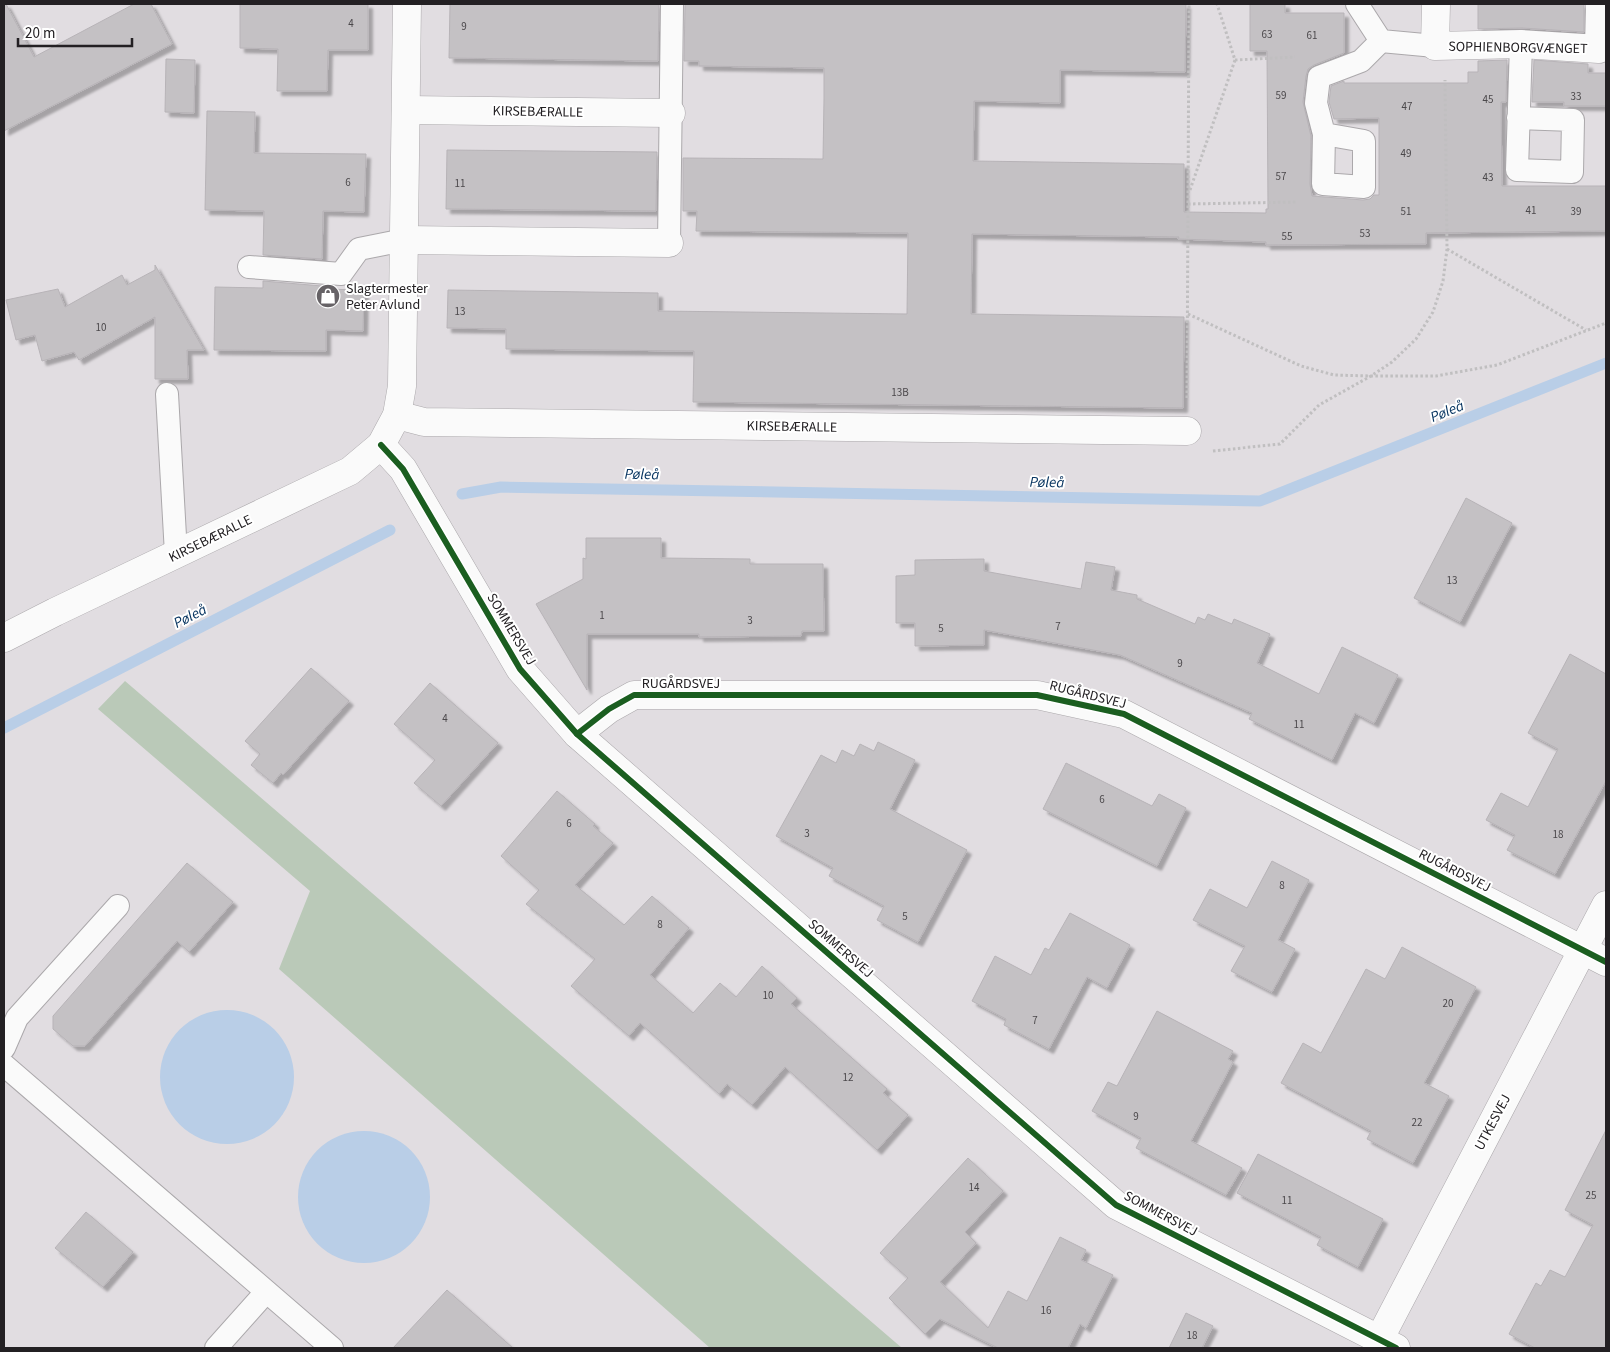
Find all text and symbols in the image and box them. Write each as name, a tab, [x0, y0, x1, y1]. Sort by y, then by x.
scale bar	[18, 15, 131, 47]
house number: 4	[348, 16, 354, 31]
house number: 9	[461, 19, 467, 34]
text: 20 m	[25, 23, 55, 44]
house number: 63	[1262, 27, 1272, 42]
house number: 61	[1307, 28, 1317, 43]
street label: SOPHIENBORGVÆNGET	[1448, 37, 1588, 59]
house number: 59	[1276, 88, 1286, 103]
house number: 33	[1571, 89, 1581, 104]
house number: 45	[1483, 92, 1493, 107]
house number: 47	[1402, 99, 1412, 114]
street label: KIRSEBÆRALLE	[492, 101, 583, 123]
house number: 49	[1401, 146, 1411, 161]
house number: 57	[1276, 169, 1286, 184]
house number: 43	[1483, 170, 1493, 185]
house number: 6	[345, 175, 351, 190]
house number: 11	[455, 176, 465, 191]
house number: 41	[1526, 203, 1536, 218]
house number: 51	[1401, 204, 1411, 219]
house number: 39	[1571, 204, 1581, 219]
house number: 53	[1360, 226, 1370, 241]
house number: 55	[1282, 229, 1292, 244]
place label: Slagtermester Peter Avlund	[346, 279, 428, 315]
shop icon: Slagtermester Peter Avlund	[315, 283, 341, 309]
house number: 13	[455, 304, 465, 319]
house number: 10	[96, 320, 106, 335]
house number: 13B	[891, 385, 909, 400]
water label: Pøleå	[1427, 395, 1467, 428]
street label: KIRSEBÆRALLE	[746, 416, 837, 438]
water label: Pøleå	[624, 464, 660, 485]
water label: Pøleå	[1029, 472, 1065, 493]
street label: KIRSEBÆRALLE	[165, 510, 256, 568]
house number: 13	[1447, 573, 1457, 588]
street label: SOMMERSVEJ	[482, 590, 541, 669]
water label: Pøleå	[170, 599, 210, 634]
house number: 1	[599, 608, 605, 623]
house number: 3	[747, 613, 753, 628]
house number: 7	[1055, 619, 1061, 634]
house number: 5	[938, 621, 944, 636]
house number: 9	[1177, 656, 1183, 671]
street label: RUGÅRDSVEJ	[642, 674, 720, 694]
street label: RUGÅRDSVEJ	[1047, 676, 1128, 714]
house number: 4	[442, 711, 448, 726]
house number: 11	[1294, 717, 1304, 732]
house number: 6	[1099, 792, 1105, 807]
house number: 6	[566, 816, 572, 831]
house number: 3	[804, 826, 810, 841]
house number: 18	[1553, 827, 1564, 842]
street label: RUGÅRDSVEJ	[1415, 844, 1494, 898]
house number: 8	[1279, 878, 1285, 893]
house number: 5	[902, 909, 908, 924]
street label: SOMMERSVEJ	[803, 915, 877, 983]
house number: 8	[657, 917, 663, 932]
house number: 10	[763, 988, 773, 1003]
house number: 20	[1443, 996, 1453, 1011]
house number: 7	[1032, 1013, 1038, 1028]
house number: 12	[843, 1070, 853, 1085]
street label: UTKESVEJ	[1470, 1091, 1516, 1154]
house number: 9	[1133, 1109, 1139, 1124]
house number: 22	[1412, 1115, 1422, 1130]
house number: 14	[969, 1180, 980, 1195]
street label: SOMMERSVEJ	[1120, 1186, 1201, 1242]
house number: 25	[1586, 1188, 1596, 1203]
house number: 11	[1282, 1193, 1292, 1208]
house number: 16	[1041, 1303, 1052, 1318]
house number: 18	[1187, 1328, 1198, 1343]

